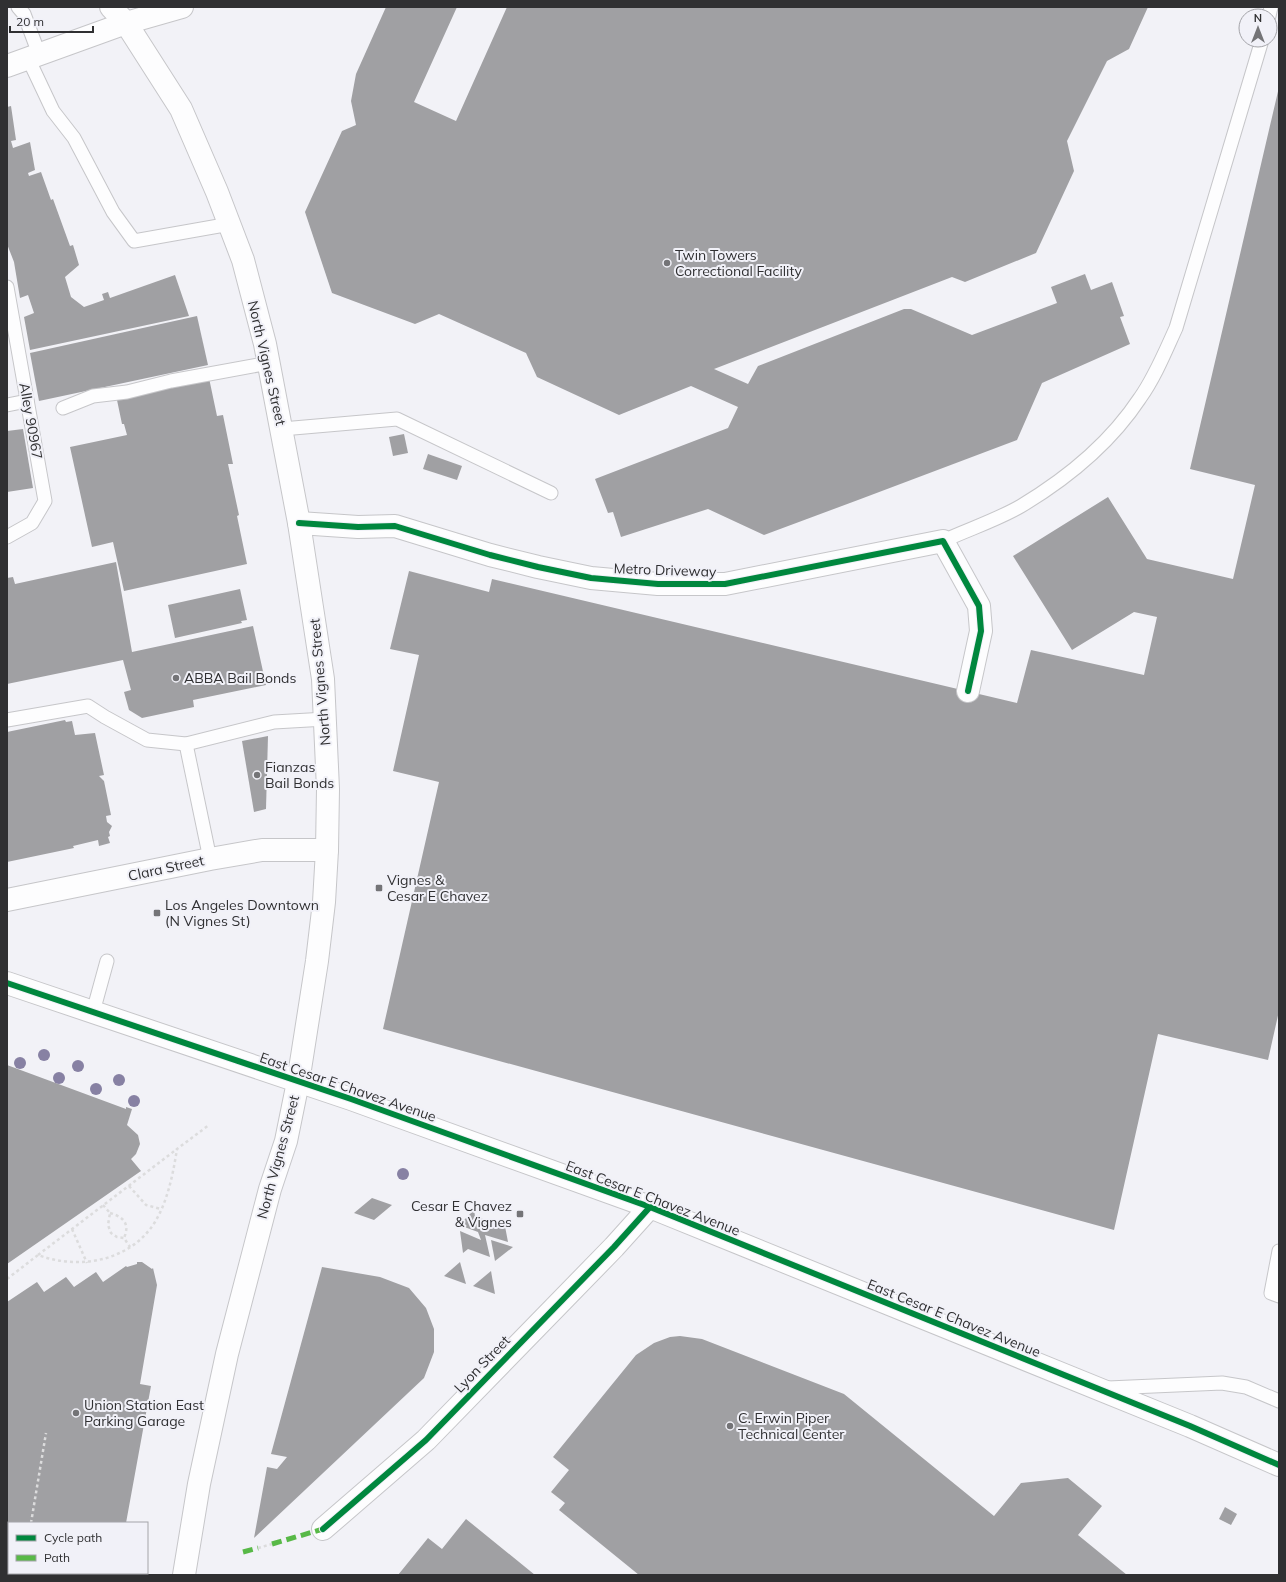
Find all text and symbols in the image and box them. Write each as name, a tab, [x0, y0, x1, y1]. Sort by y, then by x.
scale bar	[10, 8, 93, 34]
north arrow	[1238, 8, 1278, 48]
text: N	[1254, 11, 1262, 25]
text: 20 m	[16, 14, 44, 29]
place label: Twin Towers Correctional Facility	[675, 246, 802, 280]
marker: Twin Towers Correctional Facility	[662, 258, 672, 268]
street label: North Vignes Street	[244, 299, 290, 427]
street label: Alley 90967	[15, 381, 47, 461]
street label: Metro Driveway	[613, 559, 717, 581]
street label: North Vignes Street	[305, 618, 335, 746]
place label: ABBA Bail Bonds	[184, 669, 297, 687]
marker: ABBA Bail Bonds	[171, 673, 181, 683]
place label: Fianzas Bail Bonds	[265, 758, 334, 792]
marker: Fianzas Bail Bonds	[252, 770, 262, 780]
street label: Clara Street	[126, 851, 206, 885]
place label: Vignes & Cesar E Chavez	[387, 871, 488, 905]
marker: Vignes & Cesar E Chavez	[374, 883, 384, 893]
place label: Los Angeles Downtown (N Vignes St)	[165, 896, 319, 930]
marker: Los Angeles Downtown (N Vignes St)	[152, 908, 162, 918]
street label: East Cesar E Chavez Avenue	[257, 1048, 439, 1126]
street label: North Vignes Street	[253, 1093, 303, 1221]
street label: East Cesar E Chavez Avenue	[563, 1156, 743, 1240]
place label: Cesar E Chavez & Vignes	[411, 1197, 512, 1231]
marker: Cesar E Chavez & Vignes	[515, 1209, 525, 1219]
street label: East Cesar E Chavez Avenue	[865, 1275, 1043, 1361]
street label: Lyon Street	[450, 1331, 514, 1396]
place label: Union Station East Parking Garage	[84, 1396, 204, 1430]
marker: Union Station East Parking Garage	[71, 1408, 81, 1418]
place label: C. Erwin Piper Technical Center	[738, 1409, 845, 1443]
marker: C. Erwin Piper Technical Center	[725, 1421, 735, 1431]
legend	[8, 1522, 148, 1574]
text: Cycle path	[44, 1530, 102, 1545]
text: Path	[44, 1550, 70, 1565]

